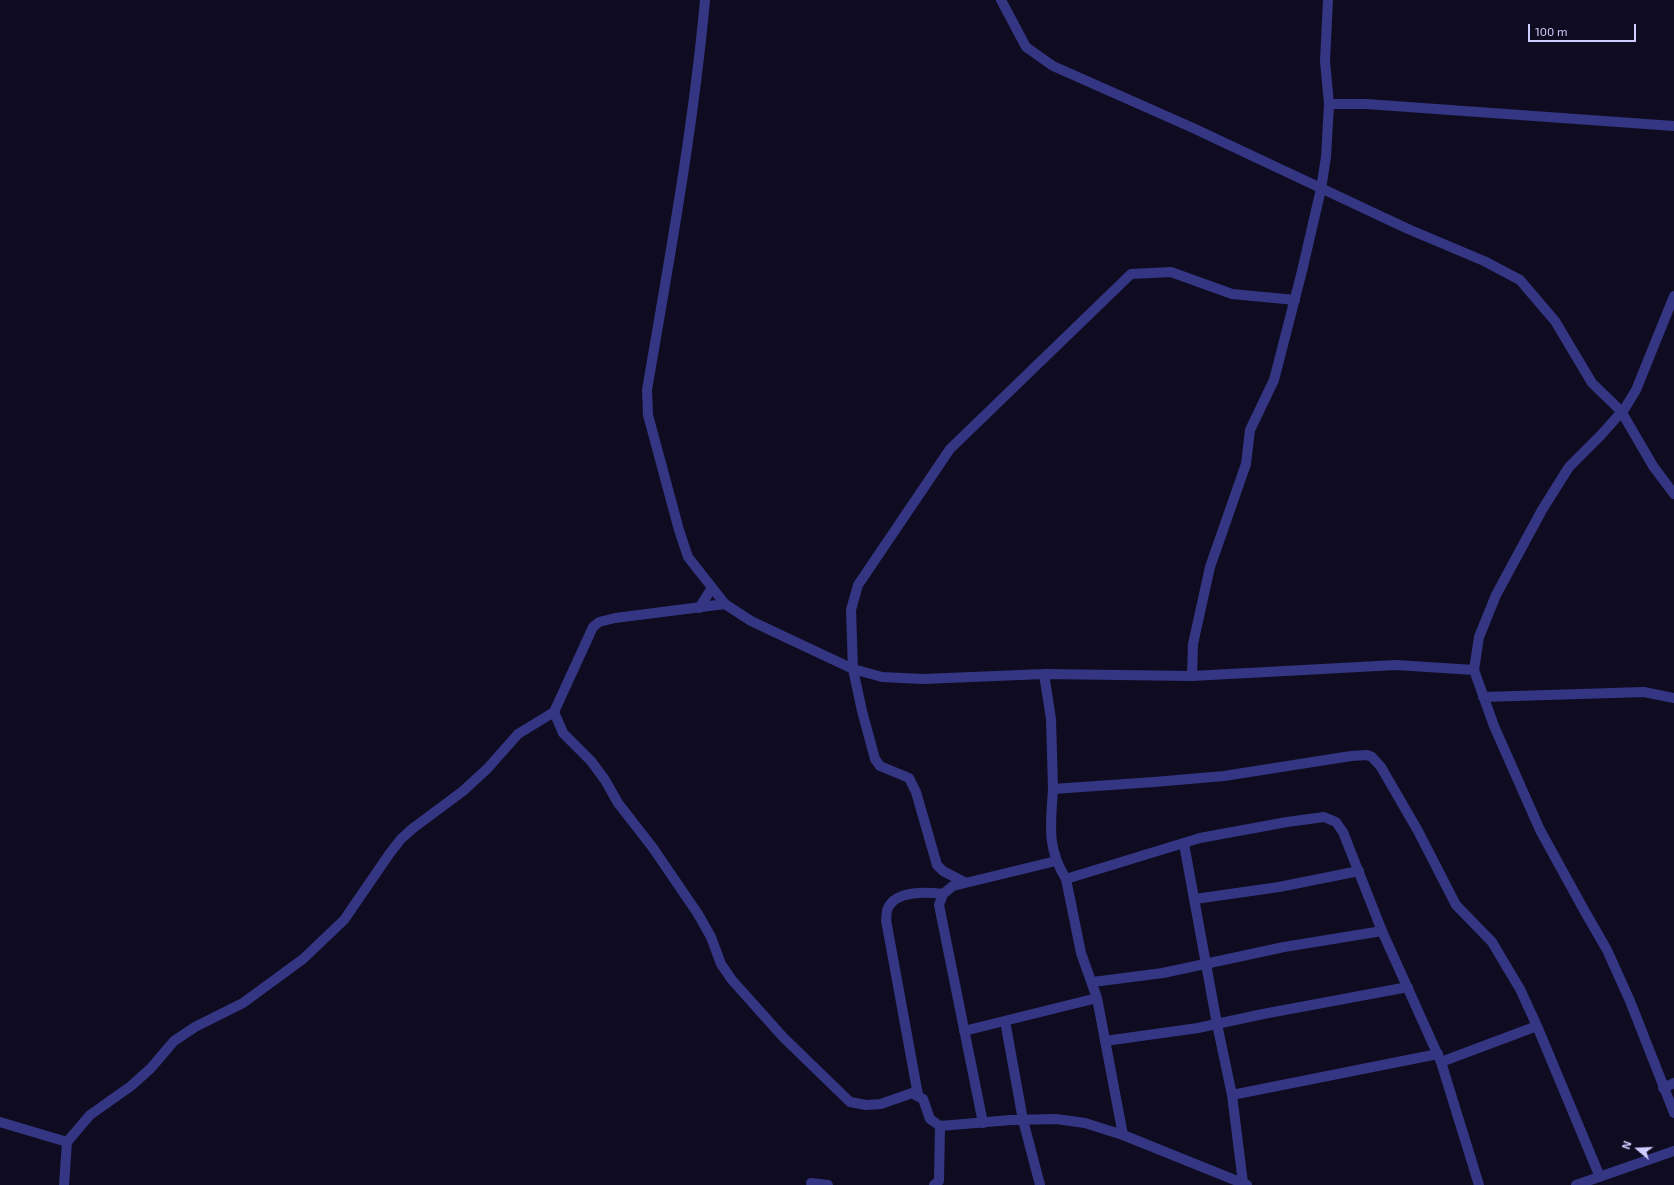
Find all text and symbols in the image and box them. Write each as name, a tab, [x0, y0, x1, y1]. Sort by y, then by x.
scale bar	[1530, 16, 1638, 42]
text: 100 m	[1535, 24, 1567, 38]
north arrow	[1618, 1129, 1658, 1169]
text: N	[1619, 1139, 1634, 1151]

